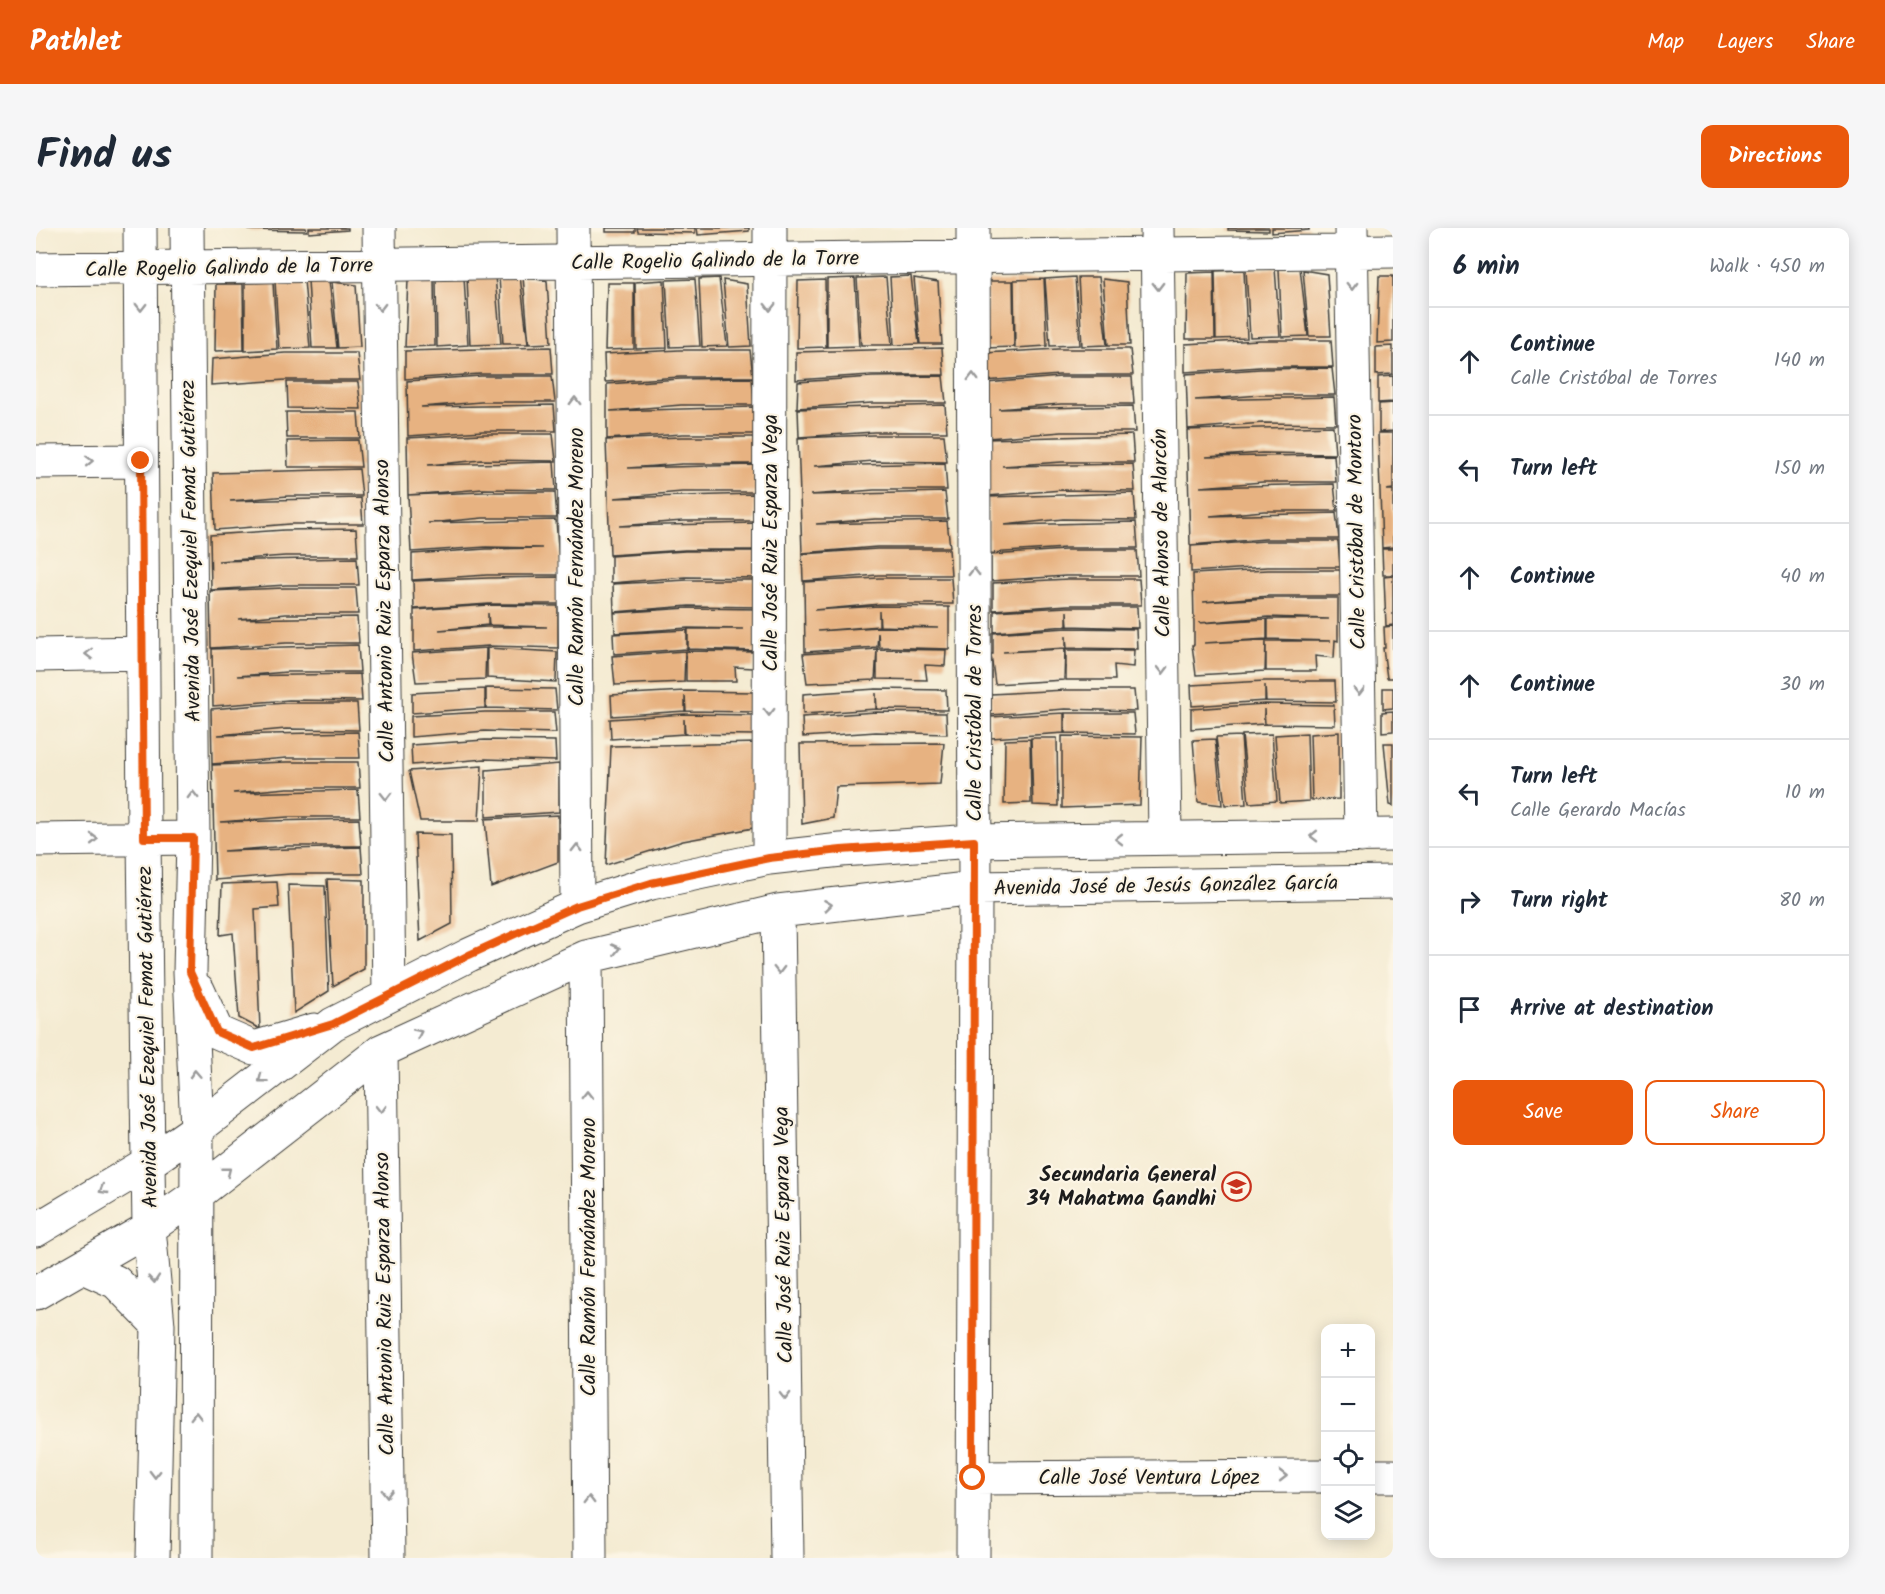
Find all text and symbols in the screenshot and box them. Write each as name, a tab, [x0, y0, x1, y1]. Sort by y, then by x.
text: Pathlet	[30, 20, 122, 65]
text: Map	[1647, 26, 1684, 59]
text: Layers	[1717, 26, 1773, 59]
text: Share	[1806, 26, 1855, 59]
text: Find us	[36, 123, 172, 190]
button: Directions	[1701, 125, 1849, 188]
street label: Calle Rogelio Galindo de la Torre	[571, 242, 860, 281]
text: 6 min	[1453, 246, 1520, 288]
street label: Calle Rogelio Galindo de la Torre	[85, 249, 374, 288]
text: Walk · 450 m	[1709, 251, 1825, 283]
one-way arrow	[1152, 282, 1164, 291]
one-way arrow	[1346, 282, 1358, 291]
one-way arrow	[135, 303, 147, 312]
one-way arrow	[374, 303, 386, 312]
one-way arrow	[764, 303, 776, 312]
text: Continue	[1510, 328, 1595, 363]
icon: ahead	[1453, 345, 1486, 378]
text: 140 m	[1774, 345, 1825, 377]
text: Calle Cristóbal de Torres	[1510, 363, 1717, 395]
one-way arrow	[967, 373, 979, 382]
street label: Avenida José Ezequiel Femat Gutiérrez	[172, 380, 211, 722]
one-way arrow	[569, 396, 581, 405]
street label: Calle José Ruiz Esparza Vega	[755, 414, 788, 672]
street label: Calle Cristóbal de Montoro	[1339, 414, 1376, 650]
street label: Calle Ramón Fernández Moreno	[561, 428, 594, 706]
street label: Calle Alonso de Alarcón	[1144, 428, 1181, 638]
route end	[127, 447, 153, 473]
text: Turn left	[1510, 452, 1597, 487]
icon: left	[1453, 453, 1486, 486]
text: 150 m	[1774, 453, 1825, 485]
one-way arrow	[84, 455, 93, 468]
street label: Calle Antonio Ruiz Esparza Alonso	[366, 459, 405, 763]
text: Continue	[1510, 560, 1595, 595]
icon: ahead	[1453, 561, 1486, 594]
text: 40 m	[1780, 561, 1825, 593]
one-way arrow	[968, 568, 980, 577]
street label: Calle Cristóbal de Torres	[959, 604, 992, 822]
one-way arrow	[85, 648, 94, 660]
one-way arrow	[1157, 666, 1169, 675]
text: Continue	[1510, 668, 1595, 703]
icon: ahead	[1453, 669, 1486, 702]
text: 30 m	[1780, 669, 1825, 701]
one-way arrow	[1353, 687, 1365, 696]
one-way arrow	[763, 708, 775, 717]
text: Turn left	[1510, 760, 1597, 795]
icon: left	[1453, 777, 1486, 810]
text: 10 m	[1785, 777, 1825, 809]
one-way arrow	[187, 790, 199, 799]
one-way arrow	[380, 792, 393, 801]
text: Calle Gerardo Macías	[1510, 795, 1686, 827]
one-way arrow	[1309, 830, 1318, 842]
one-way arrow	[90, 833, 99, 845]
one-way arrow	[1114, 833, 1123, 845]
one-way arrow	[571, 843, 583, 852]
street label: Avenida José Ezequiel Femat Gutiérrez	[129, 866, 168, 1208]
street label: Avenida José de Jesús González García	[993, 867, 1339, 906]
text: Turn right	[1510, 884, 1608, 919]
icon: right	[1453, 885, 1486, 918]
text: 80 m	[1779, 885, 1825, 917]
one-way arrow	[823, 900, 832, 912]
one-way arrow	[611, 944, 621, 957]
one-way arrow	[773, 965, 785, 974]
text: Arrive at destination	[1510, 992, 1713, 1027]
icon: arrive	[1453, 993, 1486, 1026]
one-way arrow	[412, 1029, 423, 1041]
one-way arrow	[188, 1069, 201, 1078]
one-way arrow	[258, 1071, 269, 1082]
button: Save	[1453, 1080, 1633, 1145]
button: Share	[1645, 1080, 1825, 1145]
one-way arrow	[581, 1090, 593, 1099]
one-way arrow	[375, 1105, 388, 1114]
street label: Calle José Ruiz Esparza Vega	[766, 1106, 803, 1364]
street label: Calle Ramón Fernández Moreno	[573, 1118, 606, 1396]
street label: Calle Antonio Ruiz Esparza Alonso	[366, 1152, 405, 1456]
place label: Secundaria General 34 Mahatma Gandhi	[1026, 1159, 1217, 1216]
one-way arrow	[220, 1168, 231, 1179]
school or university icon: Secundaria General 34 Mahatma Gandhi	[1221, 1170, 1253, 1202]
one-way arrow	[99, 1183, 109, 1195]
one-way arrow	[147, 1275, 160, 1284]
map controls	[1321, 1324, 1375, 1540]
button: +	[1321, 1324, 1375, 1378]
button: −	[1321, 1378, 1375, 1432]
one-way arrow	[779, 1391, 791, 1400]
one-way arrow	[190, 1411, 202, 1420]
button: locate	[1321, 1432, 1375, 1486]
street label: Calle José Ventura López	[1038, 1462, 1260, 1495]
route start	[959, 1464, 985, 1490]
one-way arrow	[149, 1470, 161, 1479]
one-way arrow	[1279, 1470, 1288, 1482]
button: layers	[1321, 1486, 1375, 1540]
one-way arrow	[381, 1489, 393, 1498]
one-way arrow	[583, 1495, 595, 1504]

